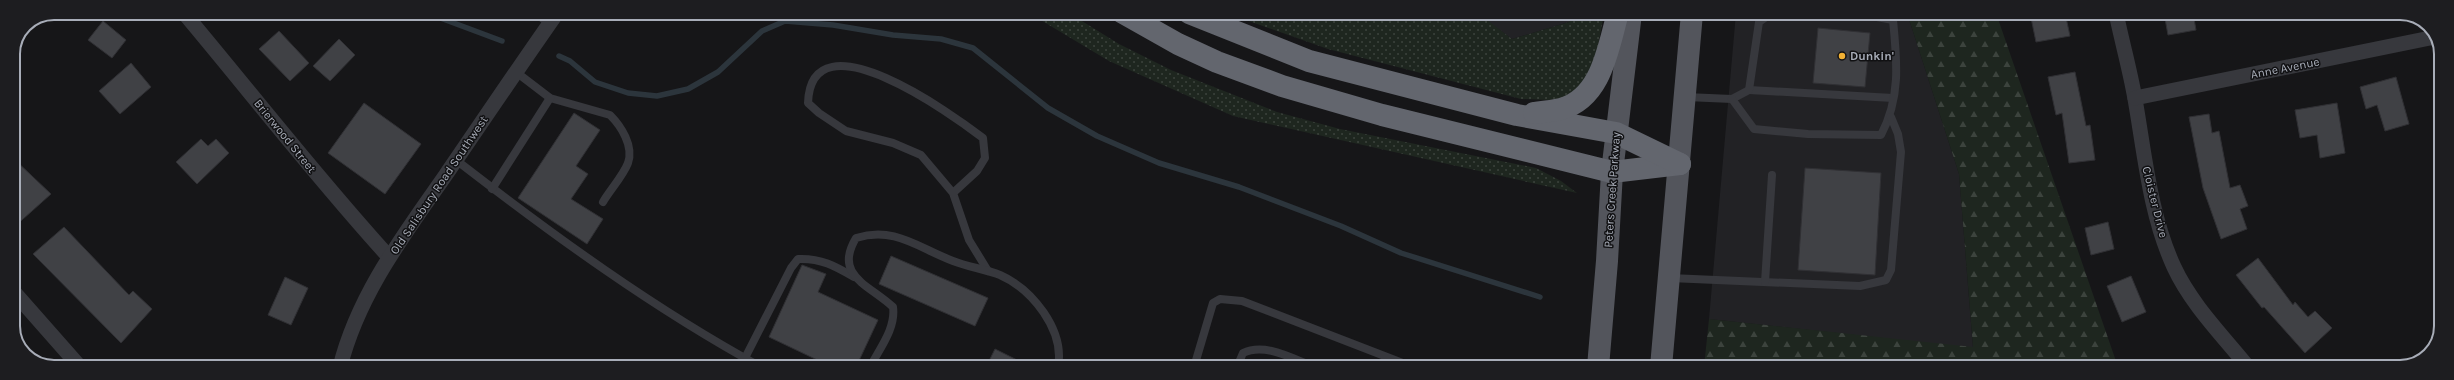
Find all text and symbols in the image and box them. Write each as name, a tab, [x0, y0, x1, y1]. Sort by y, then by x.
place label: Dunkin'	[1850, 49, 1894, 63]
marker: Dunkin'	[1837, 51, 1847, 61]
street label: Anne Avenue	[2249, 54, 2321, 82]
street label: Brierwood Street	[251, 96, 319, 176]
street label: Old Salisbury Road Southwest	[387, 113, 491, 257]
street label: Peters Creek Parkway	[1601, 131, 1623, 248]
street label: Cloister Drive	[2139, 165, 2171, 239]

